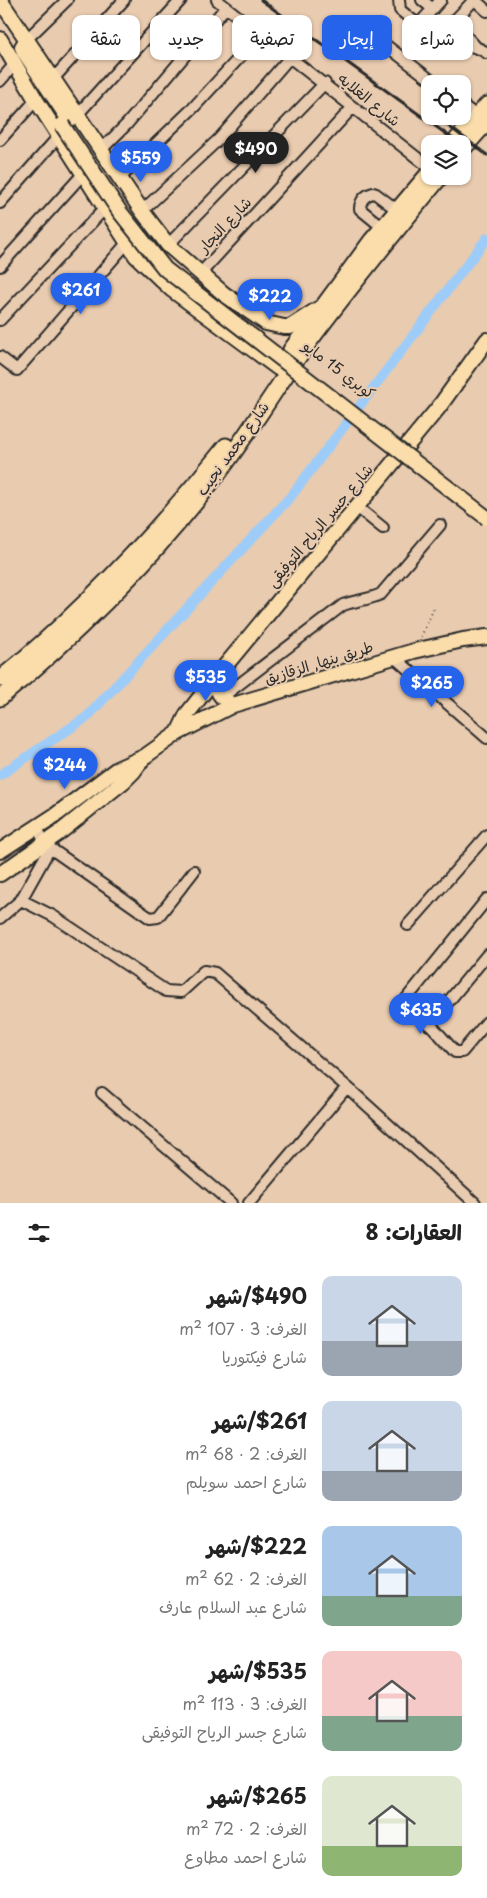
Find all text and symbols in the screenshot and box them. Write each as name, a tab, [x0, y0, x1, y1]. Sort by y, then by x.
chip: شقة	[72, 15, 140, 60]
chip: جديد	[150, 15, 222, 60]
chip: تصفية	[232, 15, 312, 60]
chip: إيجار	[322, 15, 392, 60]
chip: شراء	[402, 15, 473, 60]
street label: شارع الغلايه	[334, 66, 406, 131]
map controls	[421, 75, 471, 185]
button: locate	[421, 75, 471, 125]
pin: $490	[226, 132, 286, 174]
button: layers	[421, 135, 471, 185]
text: $490	[235, 136, 277, 160]
pin: $559	[111, 140, 171, 183]
text: $559	[121, 145, 161, 169]
street label: شارع النجار	[191, 191, 256, 258]
pin: $261	[51, 272, 111, 315]
text: $261	[62, 277, 100, 301]
pin: $222	[240, 278, 300, 321]
text: $222	[248, 283, 292, 307]
street label: كوبري 15 مايو	[297, 333, 381, 405]
street label: شارع محمد نجيب	[190, 396, 274, 500]
street label: شارع جسر الرياح التوفيقى	[260, 458, 377, 592]
street label: طريق بنها, الزقازيق	[261, 634, 376, 689]
pin: $535	[176, 660, 236, 702]
text: $535	[185, 664, 227, 688]
pin: $265	[402, 666, 462, 708]
text: $265	[411, 670, 453, 694]
pin: $244	[35, 748, 95, 790]
text: $244	[44, 752, 86, 776]
pin: $635	[391, 992, 451, 1035]
text: $635	[400, 997, 442, 1021]
text: العقارات: 8	[366, 1215, 462, 1247]
icon: filters	[25, 1219, 53, 1247]
text: $490/شهر	[208, 1279, 307, 1311]
icon: home	[362, 1296, 422, 1356]
text: الغرف: 3 · 107 m²	[179, 1316, 307, 1340]
text: شارع فيكتوريا	[222, 1344, 307, 1368]
text: $261/شهر	[212, 1404, 307, 1436]
icon: home	[362, 1421, 422, 1481]
text: الغرف: 2 · 68 m²	[185, 1441, 307, 1465]
text: شارع احمد سويلم	[186, 1469, 307, 1493]
text: $222/شهر	[207, 1529, 307, 1561]
icon: home	[362, 1546, 422, 1606]
text: الغرف: 2 · 62 m²	[185, 1566, 307, 1590]
text: شارع عبد السلام عارف	[159, 1594, 307, 1618]
text: $535/شهر	[209, 1654, 307, 1686]
icon: home	[362, 1671, 422, 1731]
text: الغرف: 3 · 113 m²	[182, 1691, 307, 1715]
text: شارع جسر الرياح التوفيقى	[142, 1719, 307, 1743]
text: $265/شهر	[208, 1779, 307, 1811]
icon: home	[362, 1796, 422, 1856]
text: الغرف: 2 · 72 m²	[186, 1816, 307, 1840]
text: شارع احمد مطاوع	[184, 1844, 307, 1868]

